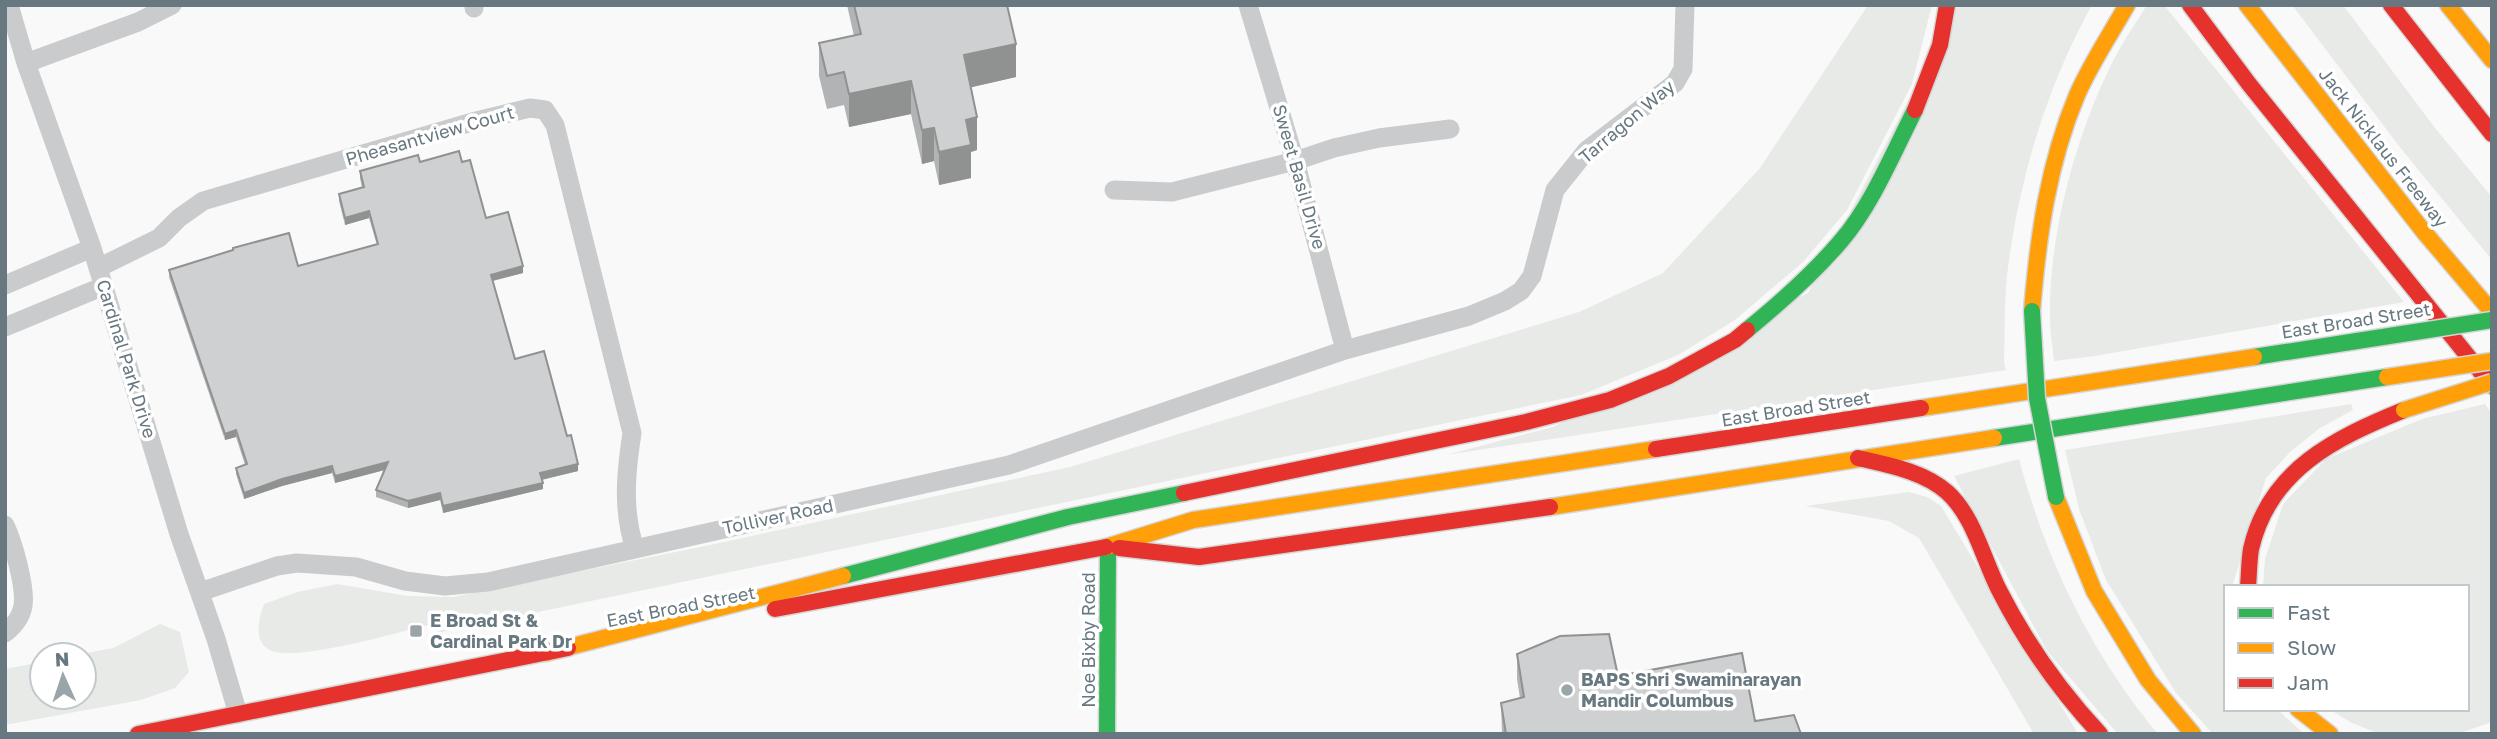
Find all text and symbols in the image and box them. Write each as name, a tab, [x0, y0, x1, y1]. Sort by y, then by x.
street label: Jack Nicklaus Freeway	[2315, 63, 2453, 232]
street label: Tarragon Way	[1574, 75, 1678, 167]
street label: Pheasantview Court	[343, 100, 517, 170]
street label: Sweet Basil Drive	[1269, 102, 1331, 252]
street label: Cardinal Park Drive	[92, 277, 162, 441]
street label: East Broad Street	[2280, 297, 2432, 343]
street label: East Broad Street	[1720, 385, 1872, 431]
street label: Tolliver Road	[720, 494, 835, 538]
street label: Noe Bixby Road	[1077, 572, 1099, 708]
street label: East Broad Street	[605, 581, 757, 631]
legend	[2224, 585, 2469, 711]
text: Fast	[2287, 599, 2330, 625]
place label: E Broad St & Cardinal Park Dr	[430, 609, 572, 652]
marker: E Broad St & Cardinal Park Dr	[408, 623, 424, 639]
text: Slow	[2287, 634, 2336, 660]
north arrow	[28, 641, 98, 711]
text: N	[54, 647, 70, 670]
place label: BAPS Shri Swaminarayan Mandir Columbus	[1581, 668, 1801, 711]
text: Jam	[2287, 669, 2329, 695]
marker: BAPS Shri Swaminarayan Mandir Columbus	[1559, 682, 1575, 698]

